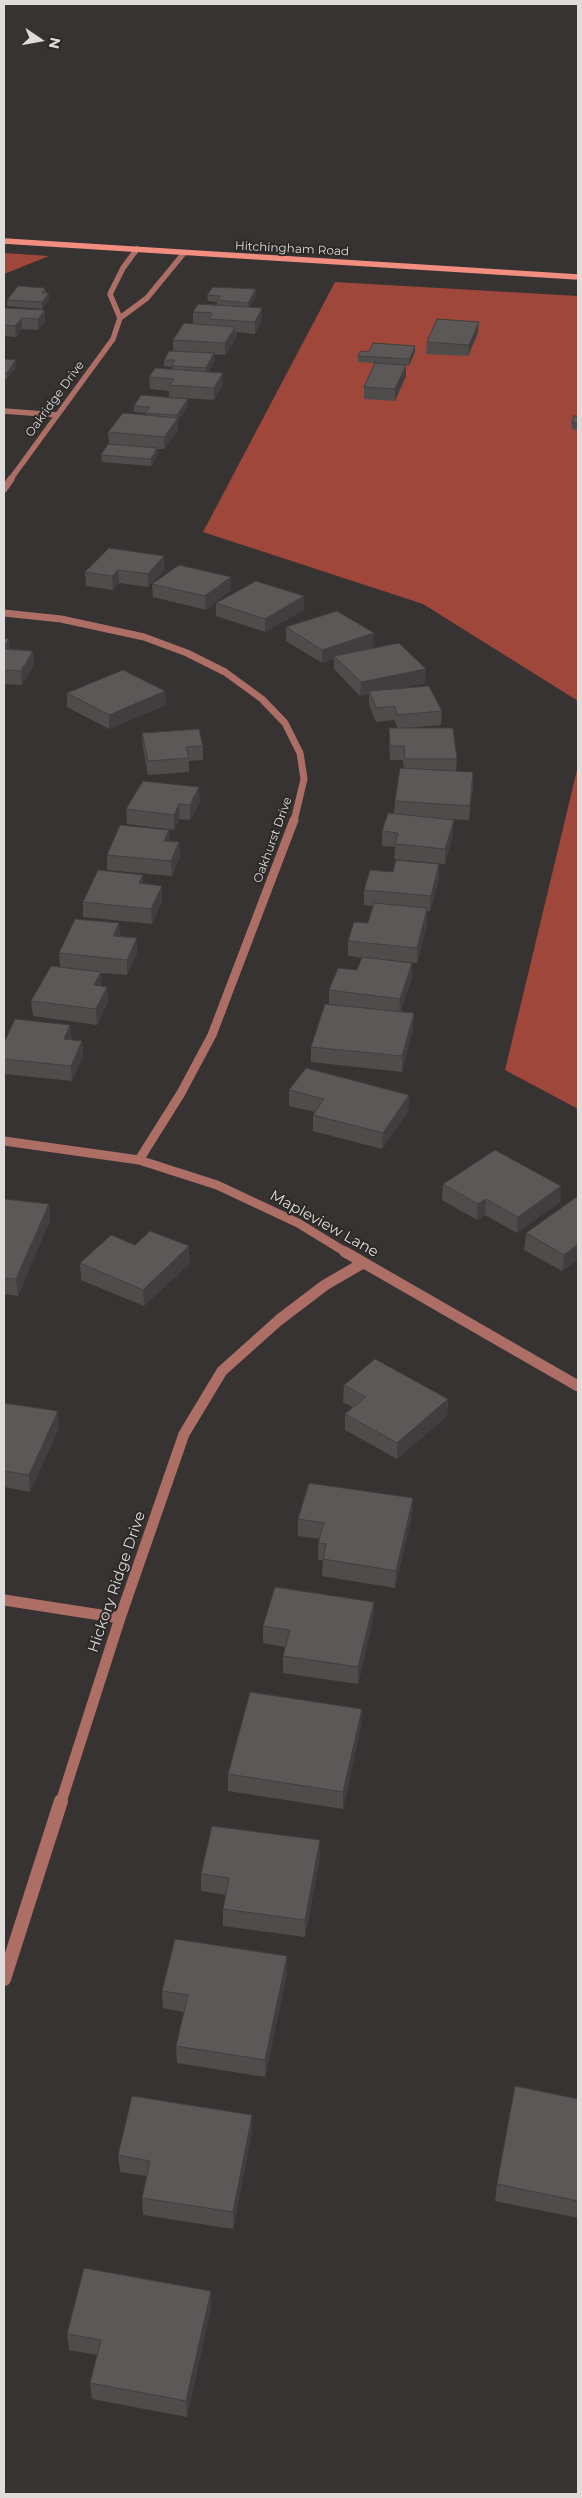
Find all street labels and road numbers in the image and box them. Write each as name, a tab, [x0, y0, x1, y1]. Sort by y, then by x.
street label: Hitchingham Road	[235, 239, 349, 259]
street label: Oakridge Drive	[23, 358, 87, 440]
street label: Oakhurst Drive	[251, 795, 295, 885]
street label: Mapleview Lane	[267, 1187, 381, 1261]
street label: Hickory Ridge Drive	[84, 1509, 150, 1655]

